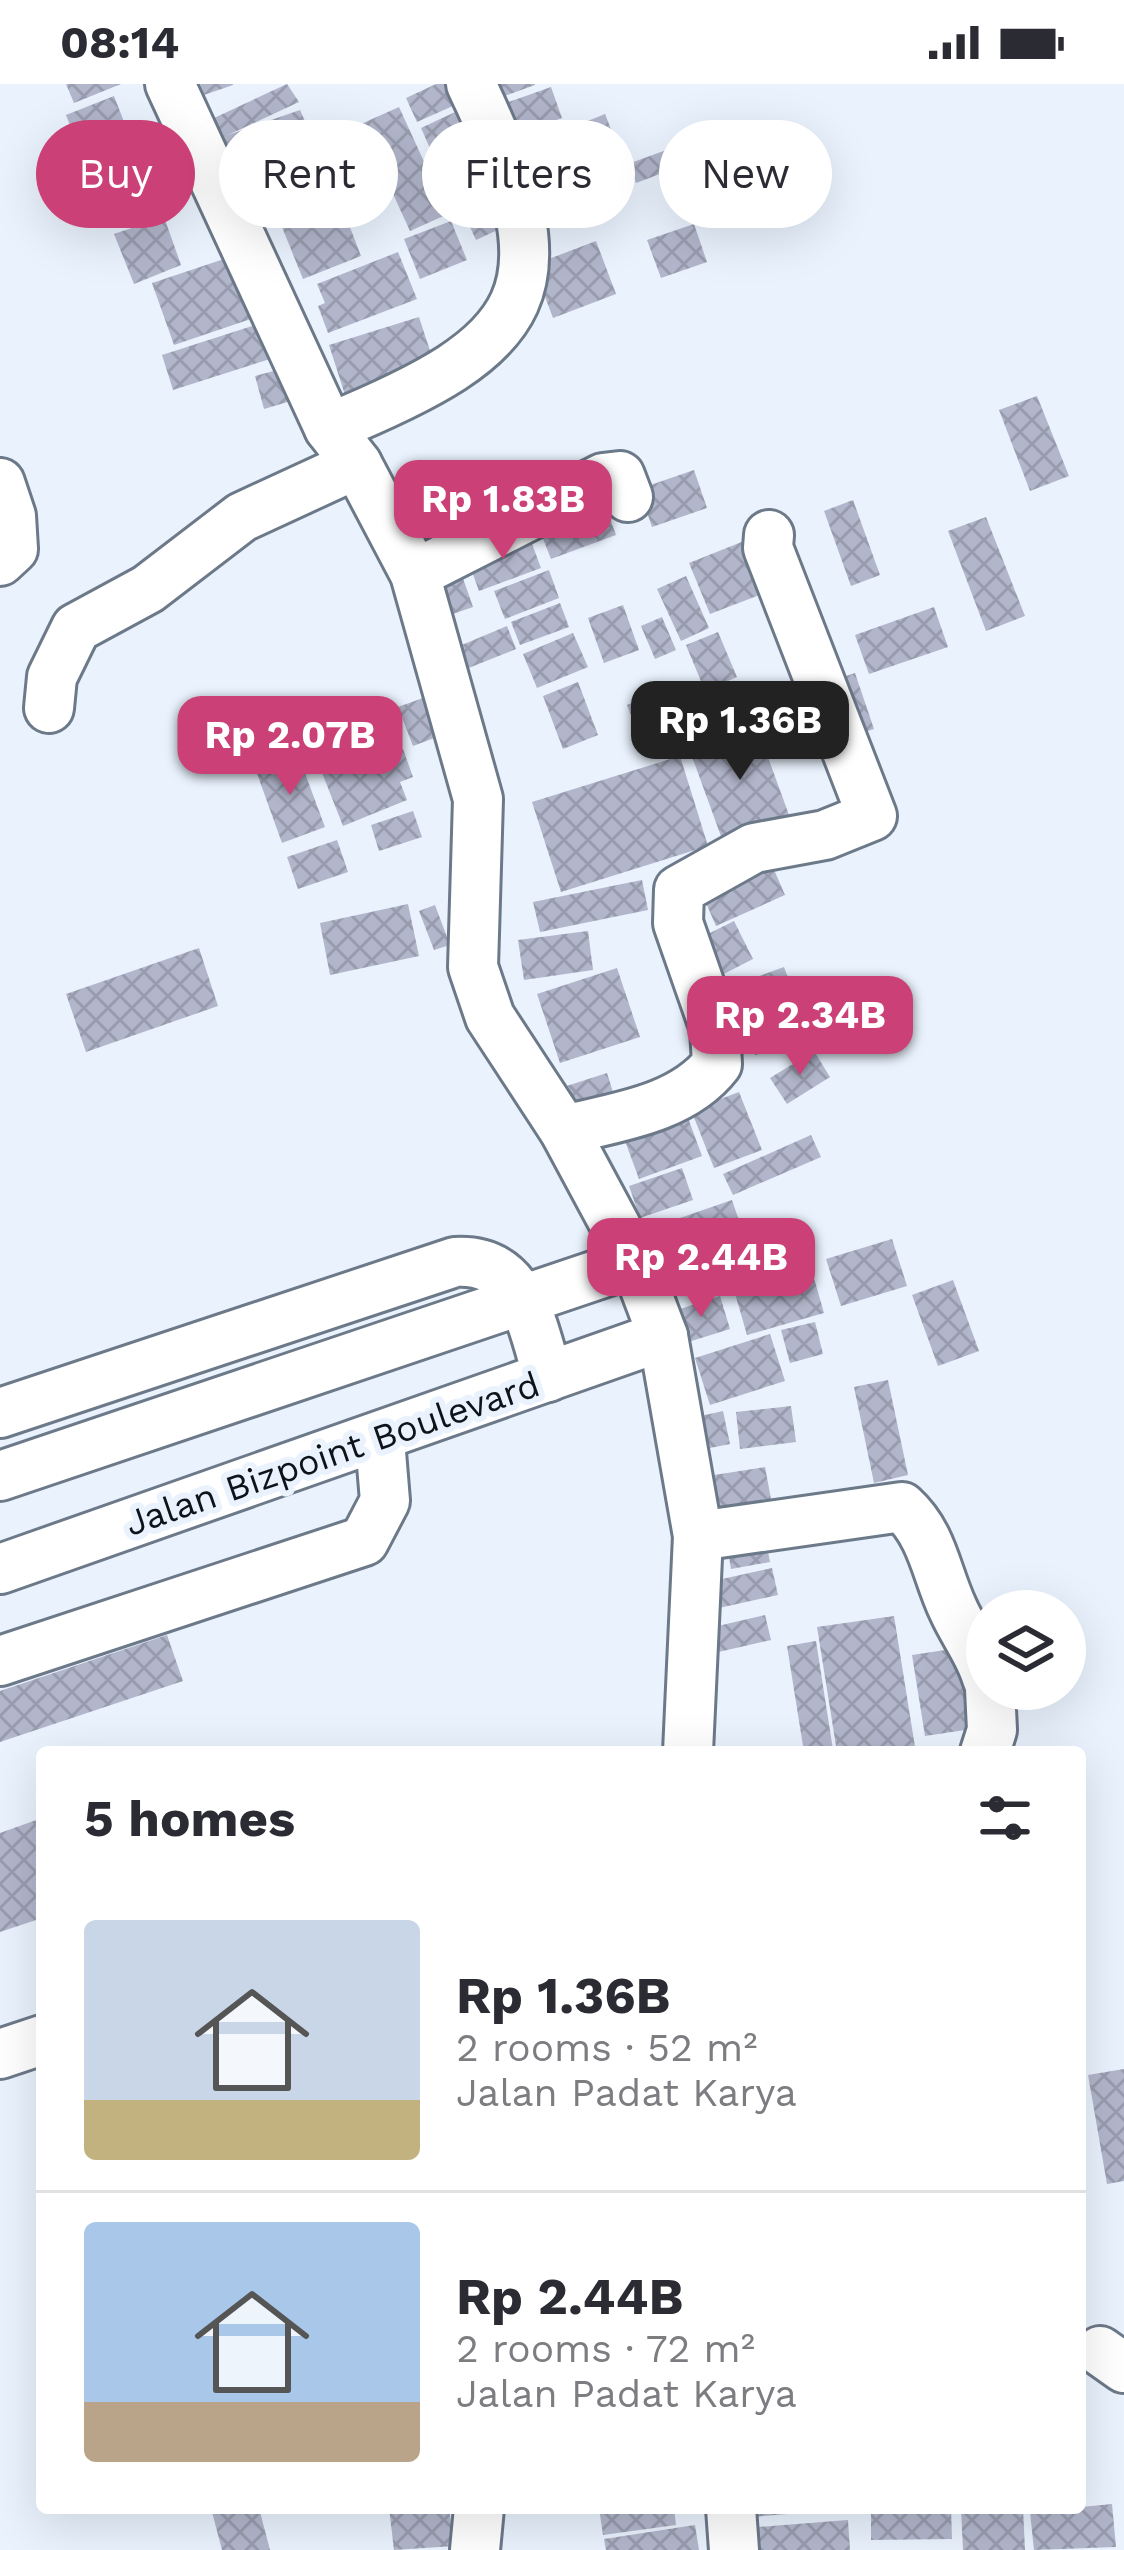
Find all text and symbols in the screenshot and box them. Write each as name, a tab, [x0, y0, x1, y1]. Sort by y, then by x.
text: 08:14	[60, 16, 179, 69]
chip: Buy	[36, 120, 195, 228]
chip: Rent	[219, 120, 398, 228]
chip: Filters	[422, 120, 635, 228]
chip: New	[659, 120, 832, 228]
pin: Rp 1.83B	[379, 460, 627, 562]
text: Rp 1.83B	[421, 476, 585, 521]
pin: Rp 1.36B	[616, 681, 864, 783]
pin: Rp 2.07B	[166, 696, 414, 798]
text: Rp 1.36B	[658, 697, 822, 742]
text: Rp 2.07B	[204, 712, 376, 757]
pin: Rp 2.34B	[676, 976, 924, 1078]
text: Rp 2.34B	[714, 992, 886, 1037]
pin: Rp 2.44B	[577, 1218, 825, 1320]
text: Rp 2.44B	[614, 1234, 788, 1279]
street label: Jalan Bizpoint Boulevard	[120, 1363, 545, 1545]
map controls	[966, 1590, 1086, 1710]
button: layers	[966, 1590, 1086, 1710]
icon: filters	[972, 1785, 1038, 1851]
text: 5 homes	[84, 1789, 295, 1848]
text: Rp 1.36B	[456, 1966, 671, 2025]
icon: home	[180, 1968, 324, 2112]
text: 2 rooms · 52 m²	[456, 2025, 757, 2070]
text: Jalan Padat Karya	[456, 2070, 797, 2115]
text: Rp 2.44B	[456, 2267, 683, 2326]
icon: home	[180, 2270, 324, 2414]
text: 2 rooms · 72 m²	[456, 2326, 755, 2371]
text: Jalan Padat Karya	[456, 2371, 797, 2416]

